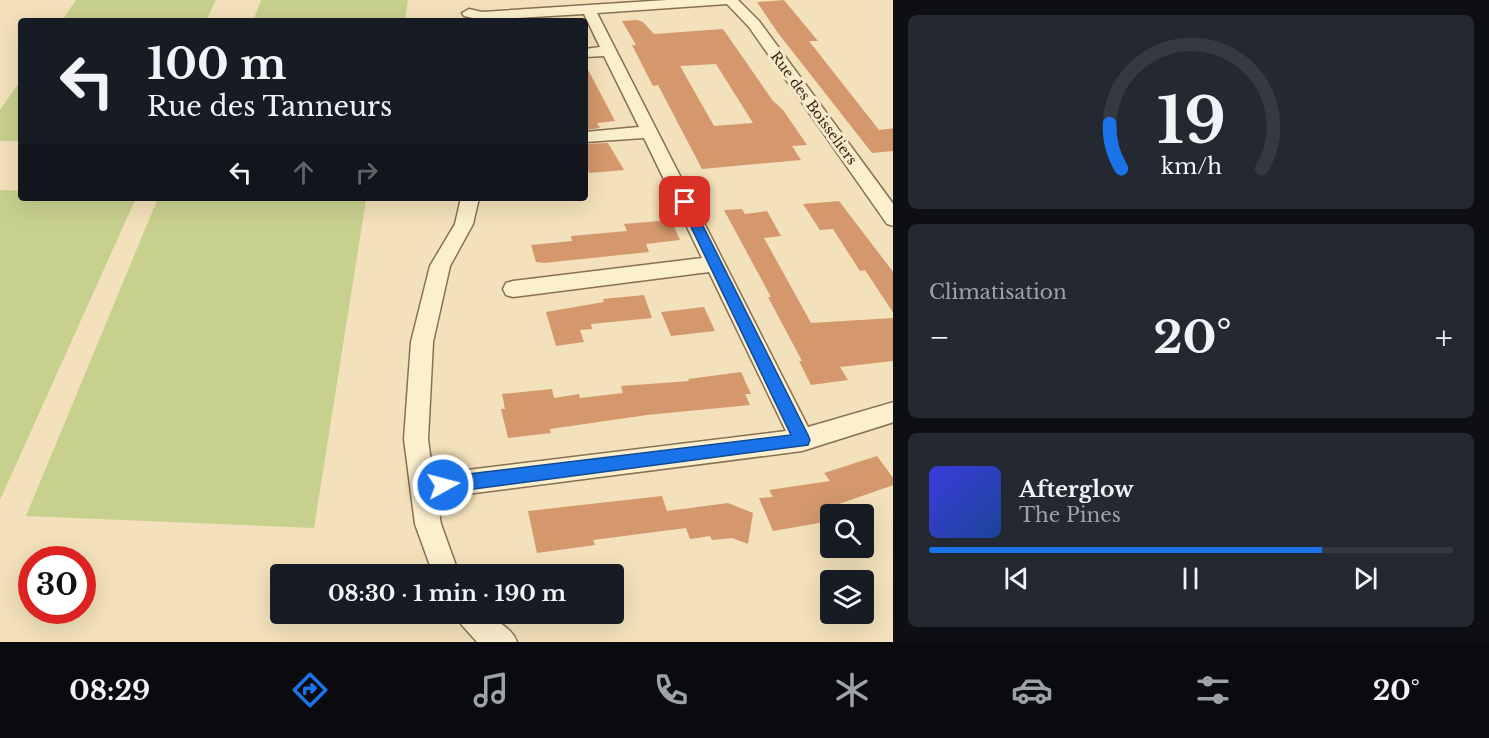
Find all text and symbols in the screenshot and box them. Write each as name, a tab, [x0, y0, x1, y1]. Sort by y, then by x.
text: 100 m	[147, 38, 286, 90]
icon: left	[48, 42, 126, 120]
street label: Rue des Boisseliers	[767, 48, 861, 168]
text: 19	[1156, 82, 1226, 160]
text: Rue des Tanneurs	[147, 90, 392, 123]
text: km/h	[1161, 153, 1222, 180]
icon: left	[224, 156, 257, 189]
icon: ahead	[287, 156, 320, 189]
icon: right	[350, 156, 383, 189]
pin	[659, 176, 710, 227]
icon: arrive	[668, 185, 701, 218]
text: Climatisation	[929, 280, 1067, 304]
text: 20°	[1153, 309, 1232, 365]
text: −	[929, 317, 950, 358]
text: +	[1435, 317, 1453, 358]
position arrow	[411, 453, 475, 517]
text: Afterglow	[1019, 476, 1134, 503]
text: The Pines	[1019, 503, 1121, 527]
map controls	[820, 504, 874, 624]
button: search	[820, 504, 874, 558]
speed limit sign: 30	[18, 546, 96, 624]
icon: previous	[1000, 562, 1033, 595]
icon: pause	[1174, 562, 1207, 595]
icon: next	[1349, 562, 1382, 595]
button: layers	[820, 570, 874, 624]
text: 08:30 · 1 min · 190 m	[328, 580, 566, 607]
icon: directions	[289, 669, 331, 711]
icon: music	[470, 669, 512, 711]
icon: phone	[650, 669, 692, 711]
icon: climate	[831, 669, 873, 711]
icon: car	[1011, 669, 1053, 711]
icon: filters	[1192, 669, 1234, 711]
text: 08:29	[69, 674, 150, 707]
text: 20°	[1373, 674, 1420, 707]

